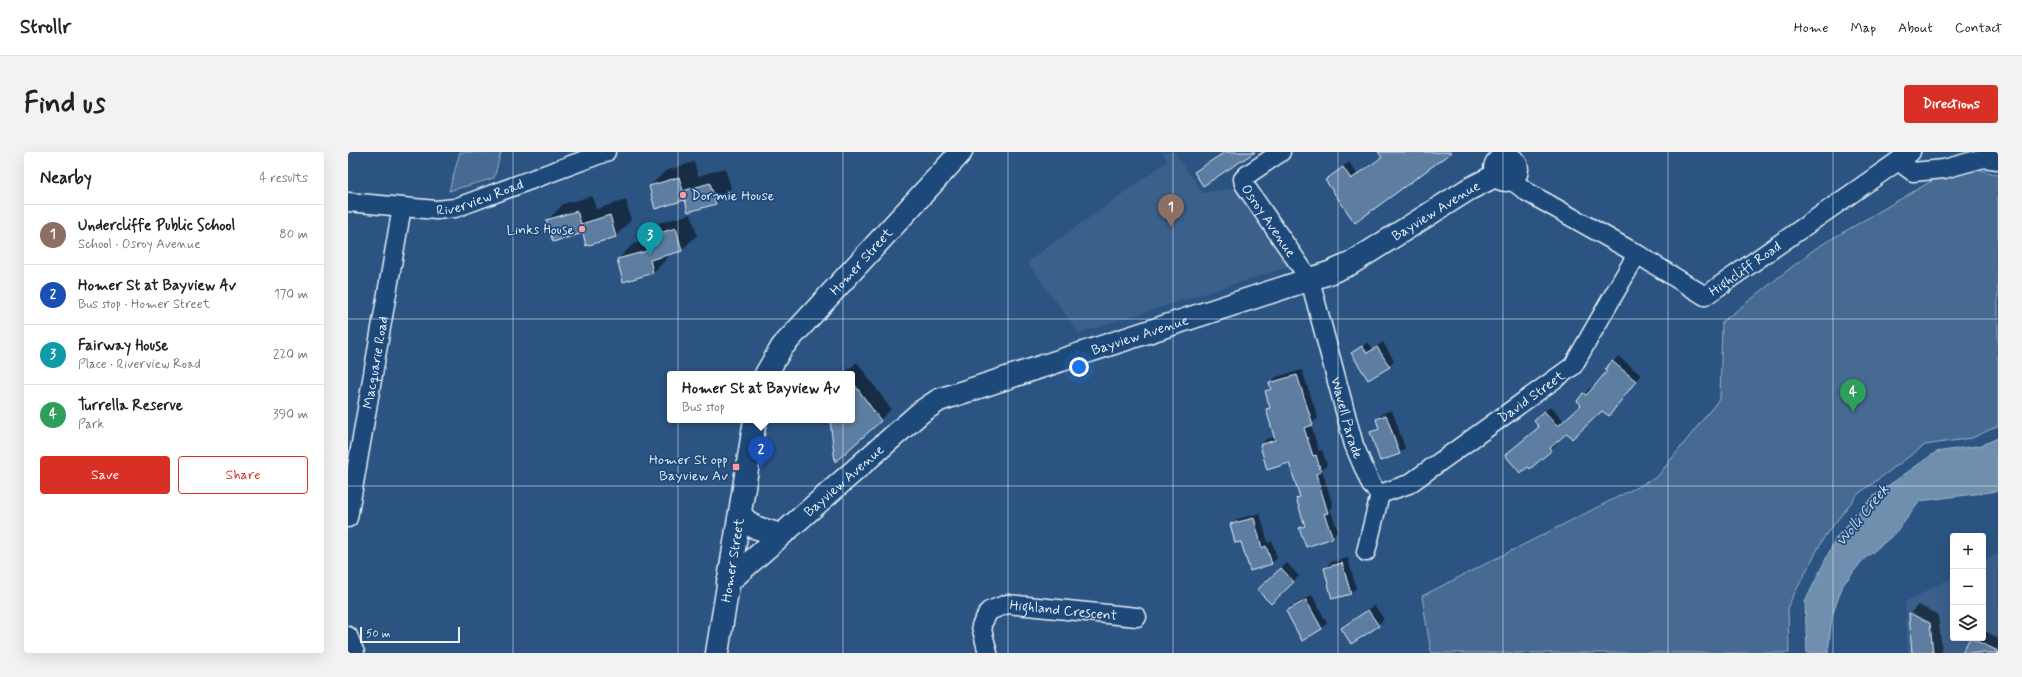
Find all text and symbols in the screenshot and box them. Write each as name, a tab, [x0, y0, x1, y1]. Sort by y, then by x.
text: Strollr	[20, 15, 71, 40]
text: Home	[1794, 19, 1828, 37]
text: Map	[1850, 19, 1876, 37]
text: About	[1898, 19, 1933, 37]
text: Contact	[1955, 19, 2002, 37]
button: Directions	[1904, 85, 1998, 123]
text: Find us	[24, 86, 105, 123]
text: Nearby	[40, 167, 92, 189]
text: 4 results	[259, 170, 308, 187]
street label: Riverview Road	[435, 175, 526, 220]
street label: Bayview Avenue	[1389, 177, 1483, 245]
street label: Osroy Avenue	[1237, 181, 1300, 261]
place label: Dormie House	[691, 187, 775, 205]
marker: Dormie House	[678, 190, 688, 200]
pin: 1	[1158, 194, 1184, 227]
text: Undercliffe Public School	[78, 216, 235, 236]
place label: Links House	[506, 221, 574, 239]
pin: 3	[637, 222, 663, 255]
marker: Links House	[577, 224, 587, 234]
street label: Homer Street	[826, 224, 898, 299]
text: 1	[50, 226, 56, 243]
text: 80 m	[279, 226, 308, 243]
text: School · Osroy Avenue	[78, 236, 201, 253]
street label: Highcliff Road	[1706, 238, 1785, 301]
text: Homer St at Bayview Av	[78, 276, 236, 296]
text: 2	[50, 286, 56, 303]
text: 170 m	[274, 286, 308, 303]
text: Bus stop · Homer Street	[78, 296, 210, 313]
street label: Bayview Avenue	[1089, 311, 1191, 360]
street label: Macquarie Road	[359, 315, 393, 410]
text: Fairway House	[78, 336, 168, 356]
text: 3	[50, 346, 56, 363]
text: 220 m	[273, 346, 308, 363]
text: Place · Riverview Road	[78, 356, 201, 373]
your location	[1069, 357, 1089, 377]
street label: David Street	[1495, 366, 1569, 427]
popup	[667, 371, 855, 423]
street label: Wavell Parade	[1326, 375, 1367, 462]
text: Homer St at Bayview Av	[682, 379, 840, 399]
pin: 4	[1840, 379, 1866, 412]
text: Turrella Reserve	[78, 396, 183, 416]
text: Bus stop	[682, 399, 725, 416]
text: 4	[49, 406, 57, 423]
text: 390 m	[273, 406, 308, 423]
text: Park	[78, 416, 104, 433]
pin: 2	[748, 436, 774, 469]
street label: Bayview Avenue	[800, 441, 888, 521]
place label: Homer St opp Bayview Av	[649, 451, 728, 485]
button: Save	[40, 456, 170, 494]
button: Share	[178, 456, 308, 494]
marker: Homer St opp Bayview Av	[731, 462, 741, 472]
water label: Wolli Creek	[1832, 480, 1894, 551]
street label: Homer Street	[717, 516, 749, 604]
map controls	[1950, 533, 1986, 641]
button: +	[1950, 533, 1986, 569]
button: −	[1950, 569, 1986, 605]
street label: Highland Crescent	[1009, 596, 1118, 625]
button: layers	[1950, 605, 1986, 641]
scale bar	[360, 625, 460, 644]
text: 50 m	[366, 627, 391, 641]

